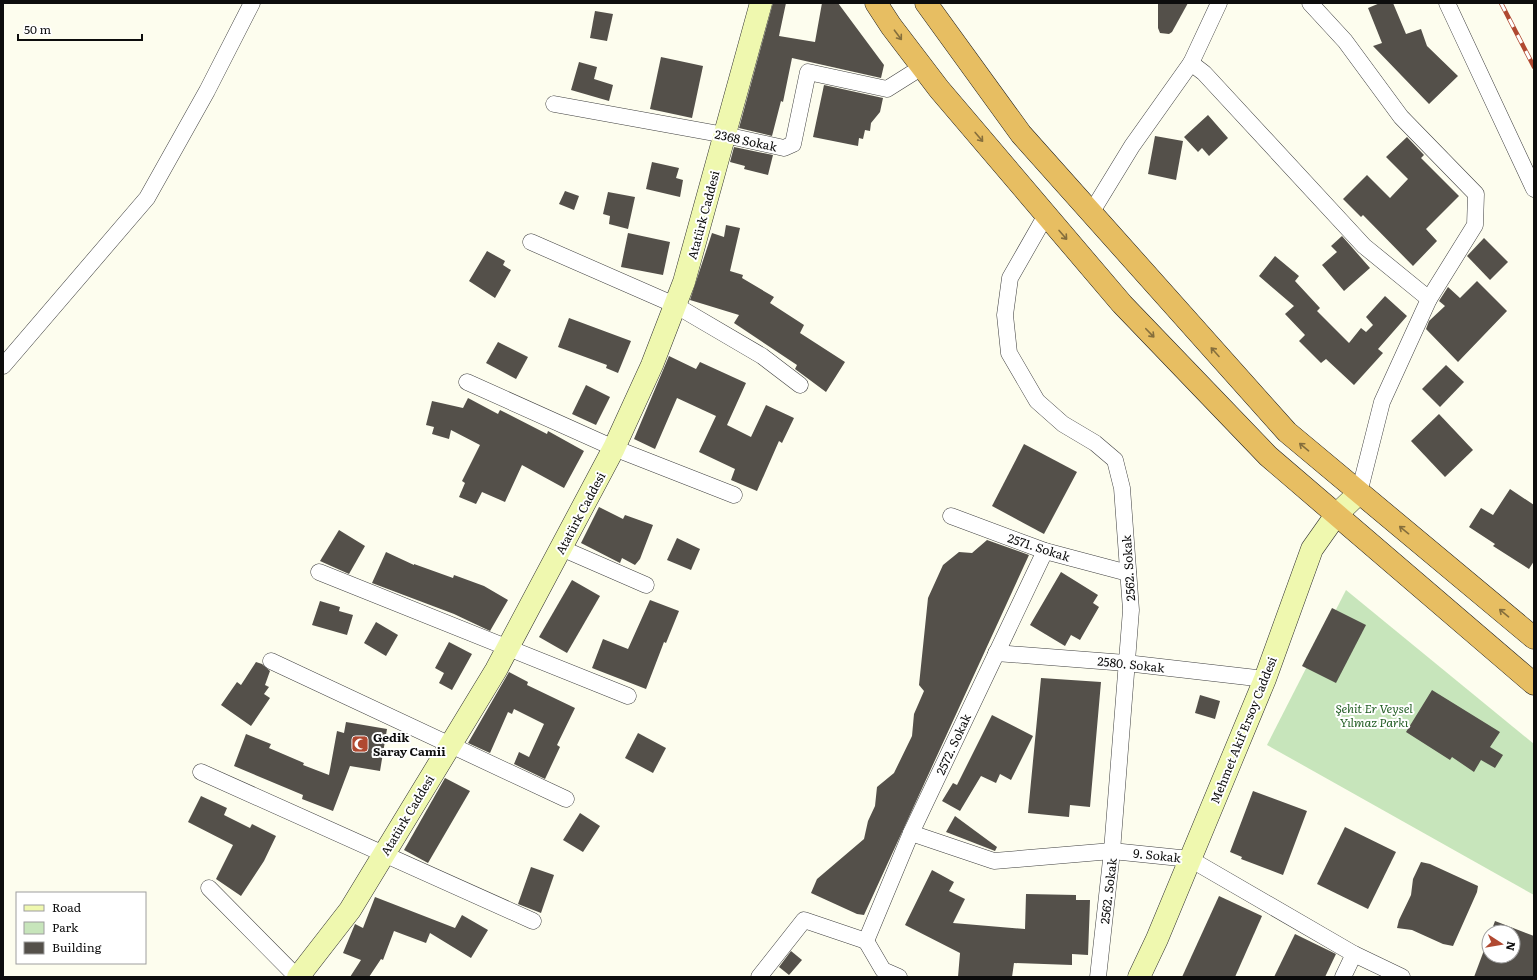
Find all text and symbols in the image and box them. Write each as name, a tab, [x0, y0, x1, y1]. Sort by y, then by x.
scale bar	[18, 16, 142, 42]
text: 50 m	[24, 20, 51, 38]
one-way arrow	[893, 30, 902, 41]
street label: 2368 Sokak	[713, 125, 779, 156]
one-way arrow	[974, 131, 983, 142]
street label: Atatürk Caddesi	[683, 169, 723, 261]
one-way arrow	[1059, 230, 1068, 241]
one-way arrow	[1145, 327, 1154, 338]
one-way arrow	[1211, 348, 1220, 358]
one-way arrow	[1299, 442, 1310, 451]
street label: Atatürk Caddesi	[551, 469, 609, 557]
one-way arrow	[1398, 526, 1409, 535]
street label: 2571. Sokak	[1005, 528, 1073, 566]
street label: 2562. Sokak	[1117, 534, 1139, 602]
one-way arrow	[1499, 609, 1509, 618]
street label: 2580. Sokak	[1097, 652, 1166, 677]
street label: Mehmet Akif Ersoy Caddesi	[1205, 654, 1281, 806]
park label: Şehit Er Veysel Yılmaz Parkı	[1335, 699, 1413, 731]
street label: 2572. Sokak	[931, 710, 975, 778]
place label: Gedik Saray Camii	[373, 728, 446, 760]
mosque icon: Gedik Saray Camii	[350, 734, 370, 754]
street label: Atatürk Caddesi	[376, 771, 438, 859]
street label: 9. Sokak	[1132, 844, 1182, 867]
street label: 2562. Sokak	[1095, 856, 1121, 925]
legend	[16, 892, 146, 964]
text: Road	[52, 898, 82, 916]
text: Park	[52, 918, 79, 936]
north arrow	[1481, 924, 1521, 964]
text: Building	[52, 938, 102, 956]
text: N	[1503, 940, 1521, 952]

